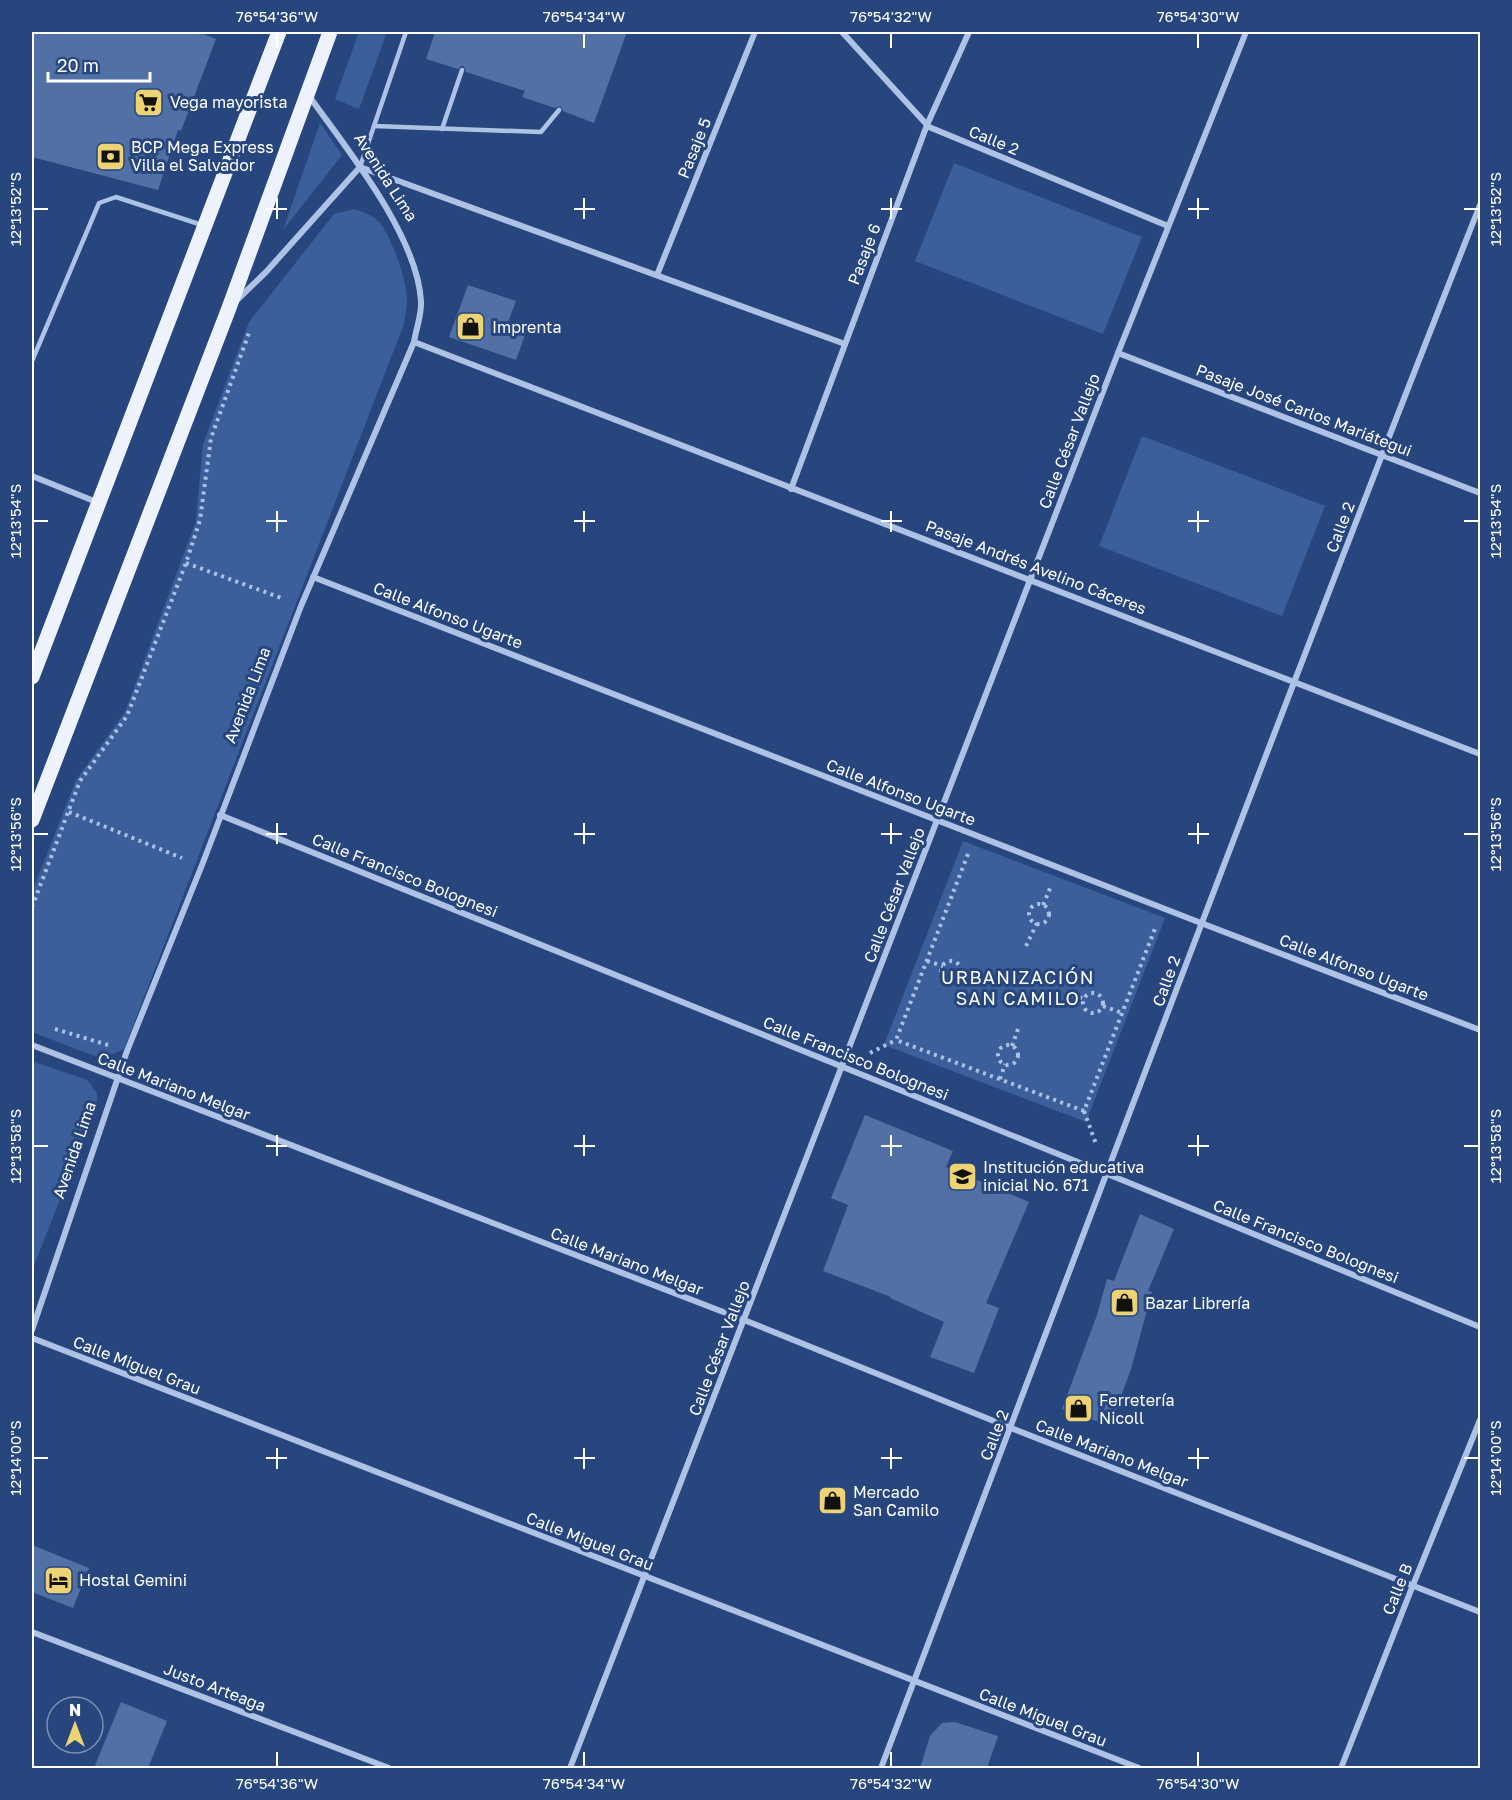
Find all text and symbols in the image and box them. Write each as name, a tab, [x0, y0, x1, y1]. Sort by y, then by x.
text: 76°54'36"W	[236, 7, 318, 25]
text: 76°54'34"W	[543, 7, 625, 25]
text: 76°54'32"W	[850, 7, 932, 25]
text: 76°54'30"W	[1157, 7, 1239, 25]
scale bar	[48, 45, 150, 83]
text: 20 m	[57, 54, 99, 76]
supermarket icon: Vega mayorista	[133, 86, 165, 118]
place label: Vega mayorista	[170, 92, 288, 112]
street label: Pasaje 5	[673, 115, 715, 181]
street label: Calle 2	[966, 121, 1022, 159]
street label: Avenida Lima	[350, 129, 422, 225]
place label: BCP Mega Express Villa el Salvador	[131, 137, 274, 175]
bank icon: BCP Mega Express Villa el Salvador	[94, 140, 126, 172]
text: 12°13'52"S	[6, 172, 24, 246]
text: 12°13'52"S	[1486, 172, 1504, 246]
street label: Pasaje 6	[843, 220, 885, 288]
shop icon: Imprenta	[455, 311, 487, 343]
place label: Imprenta	[492, 317, 562, 337]
street label: Pasaje José Carlos Mariátegui	[1193, 360, 1415, 460]
street label: Calle César Vallejo	[1034, 371, 1104, 511]
text: 12°13'54"S	[6, 484, 24, 558]
text: 12°13'54"S	[1486, 484, 1504, 558]
street label: Calle 2	[1321, 499, 1359, 555]
street label: Pasaje Andrés Avelino Cáceres	[923, 516, 1149, 618]
street label: Calle Alfonso Ugarte	[370, 577, 526, 653]
street label: Avenida Lima	[220, 644, 274, 746]
street label: Calle Alfonso Ugarte	[823, 754, 979, 830]
text: 12°13'56"S	[6, 797, 24, 871]
text: 12°13'56"S	[1486, 797, 1504, 871]
street label: Calle César Vallejo	[859, 825, 929, 965]
street label: Calle Francisco Bolognesi	[309, 829, 501, 921]
street label: Calle Alfonso Ugarte	[1276, 929, 1432, 1005]
street label: Calle 2	[1148, 953, 1184, 1009]
district label: URBANIZACIÓN SAN CAMILO	[941, 966, 1095, 1009]
street label: Calle Francisco Bolognesi	[760, 1012, 952, 1104]
street label: Calle Mariano Melgar	[95, 1048, 253, 1124]
street label: Avenida Lima	[48, 1099, 100, 1201]
text: 12°13'58"S	[6, 1109, 24, 1183]
text: 12°13'58"S	[1486, 1109, 1504, 1183]
place label: Institución educativa inicial No. 671	[983, 1157, 1144, 1195]
school or university icon: Institución educativa inicial No. 671	[946, 1160, 978, 1192]
street label: Calle Francisco Bolognesi	[1210, 1195, 1402, 1287]
street label: Calle Mariano Melgar	[548, 1223, 706, 1299]
street label: Calle César Vallejo	[684, 1278, 754, 1418]
shop icon: Bazar Librería	[1108, 1287, 1140, 1319]
place label: Bazar Librería	[1145, 1293, 1250, 1313]
street label: Calle Miguel Grau	[70, 1331, 204, 1399]
place label: Ferretería Nicoll	[1099, 1390, 1175, 1428]
shop icon: Ferretería Nicoll	[1062, 1393, 1094, 1425]
street label: Calle 2	[975, 1407, 1013, 1463]
street label: Calle Mariano Melgar	[1033, 1415, 1191, 1491]
text: 12°14'00"S	[6, 1420, 24, 1496]
text: 12°14'00"S	[1486, 1420, 1504, 1496]
place label: Mercado San Camilo	[853, 1482, 939, 1520]
shop icon: Mercado San Camilo	[816, 1485, 848, 1517]
street label: Calle Miguel Grau	[523, 1507, 657, 1575]
street label: Calle B	[1378, 1560, 1416, 1618]
hotel icon: Hostal Gemini	[42, 1564, 74, 1596]
place label: Hostal Gemini	[79, 1570, 187, 1590]
street label: Justo Arteaga	[161, 1658, 269, 1716]
street label: Calle Miguel Grau	[976, 1683, 1110, 1751]
north arrow	[45, 1695, 105, 1755]
text: N	[69, 1700, 81, 1720]
text: 76°54'36"W	[236, 1774, 318, 1792]
text: 76°54'34"W	[543, 1774, 625, 1792]
text: 76°54'32"W	[850, 1774, 932, 1792]
text: 76°54'30"W	[1157, 1774, 1239, 1792]

